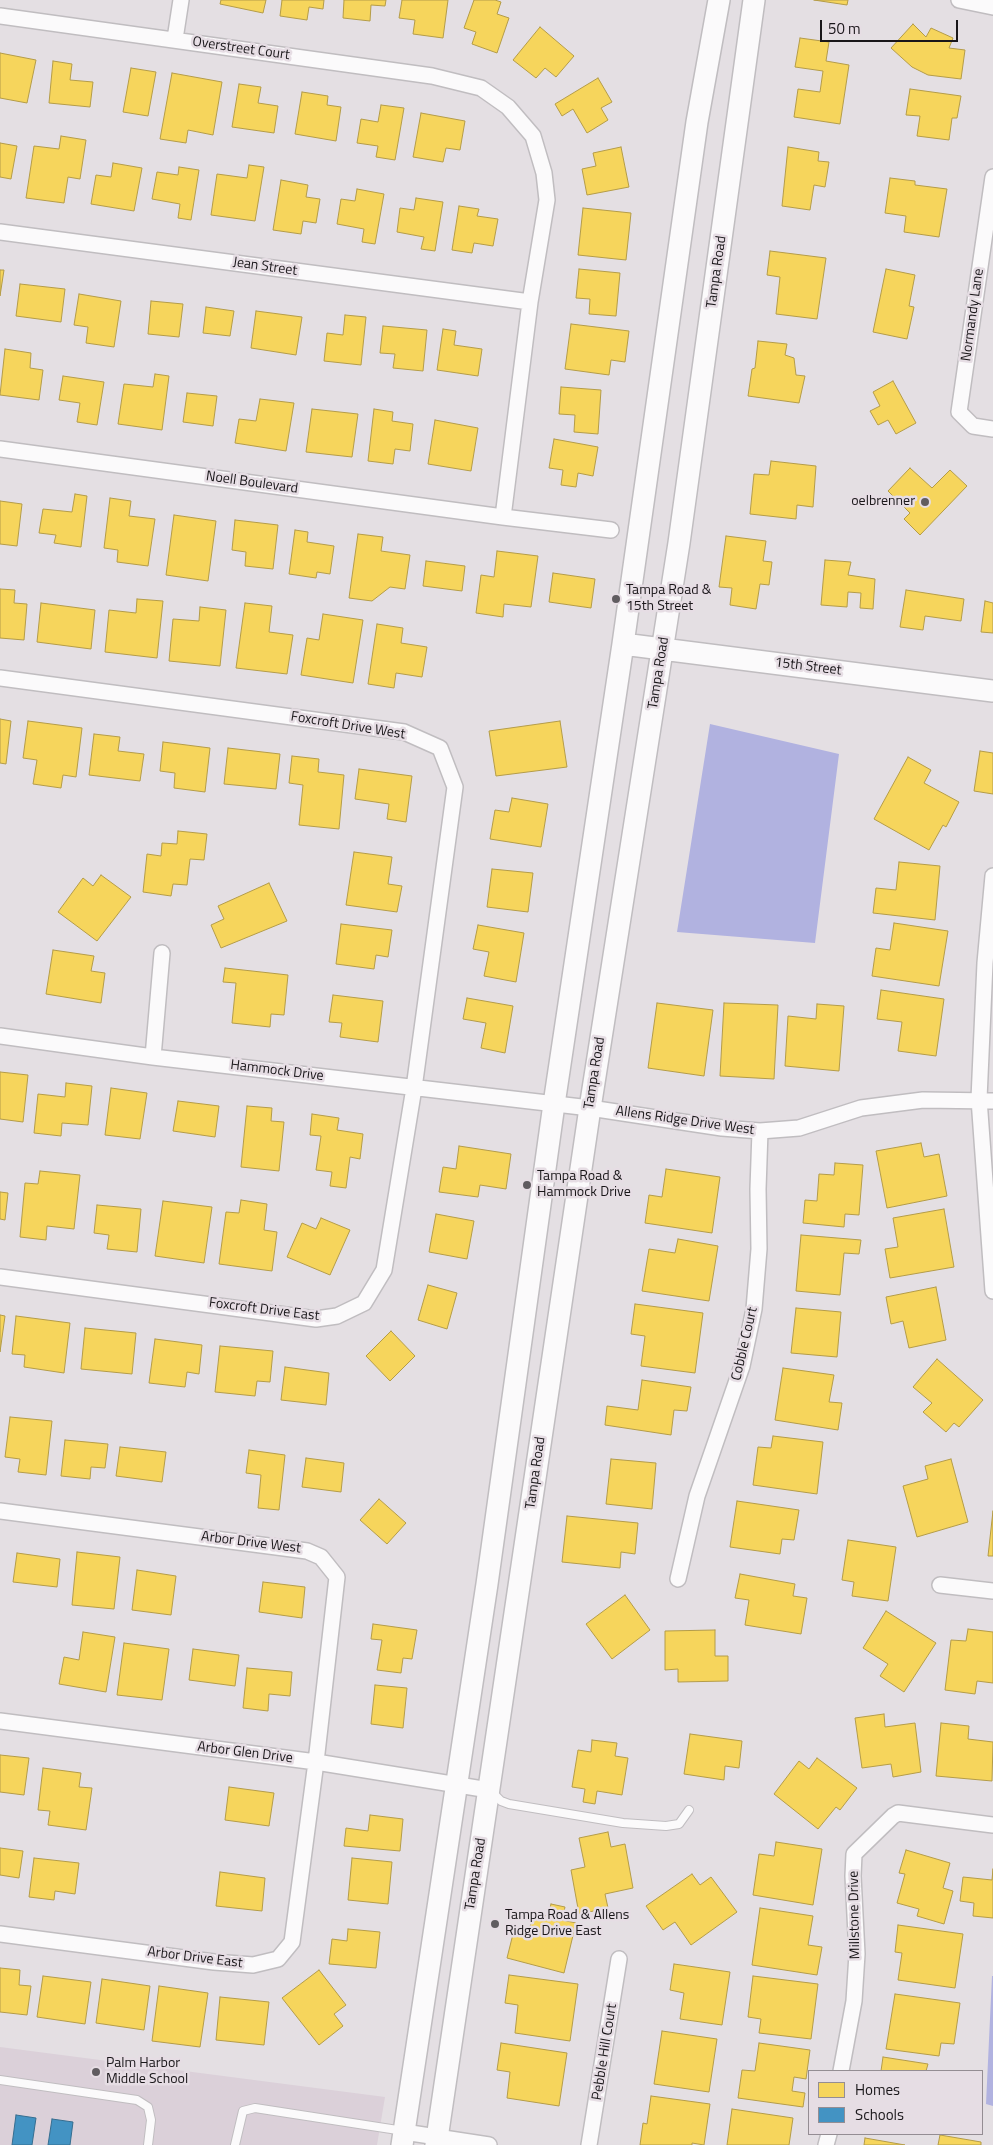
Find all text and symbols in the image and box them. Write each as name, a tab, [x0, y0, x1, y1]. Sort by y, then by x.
scale bar	[823, 10, 960, 42]
text: 50 m	[828, 17, 861, 40]
street label: Overstreet Court	[191, 34, 291, 64]
street label: Tampa Road	[704, 235, 730, 309]
street label: Jean Street	[232, 254, 298, 280]
street label: Normandy Lane	[958, 268, 988, 362]
street label: Noell Boulevard	[205, 468, 299, 498]
place label: oelbrenner	[851, 494, 915, 510]
marker: oelbrenner	[919, 496, 931, 508]
place label: Tampa Road & 15th Street	[626, 583, 711, 616]
marker: Tampa Road & 15th Street	[610, 593, 622, 605]
street label: Tampa Road	[645, 636, 673, 710]
street label: 15th Street	[774, 655, 842, 679]
street label: Foxcroft Drive West	[290, 709, 406, 743]
street label: Tampa Road	[581, 1036, 609, 1110]
street label: Hammock Drive	[229, 1057, 325, 1085]
street label: Allens Ridge Drive West	[615, 1103, 755, 1139]
place label: Tampa Road & Hammock Drive	[537, 1169, 631, 1202]
marker: Tampa Road & Hammock Drive	[521, 1179, 533, 1191]
street label: Foxcroft Drive East	[208, 1295, 320, 1325]
street label: Cobble Court	[728, 1306, 762, 1382]
street label: Tampa Road	[523, 1436, 549, 1510]
street label: Arbor Drive West	[200, 1529, 302, 1557]
street label: Arbor Glen Drive	[196, 1739, 294, 1767]
street label: Tampa Road	[462, 1837, 490, 1911]
street label: Millstone Drive	[846, 1871, 864, 1959]
place label: Tampa Road & Allens Ridge Drive East	[505, 1908, 629, 1940]
marker: Tampa Road & Allens Ridge Drive East	[489, 1918, 501, 1930]
street label: Arbor Drive East	[146, 1944, 244, 1972]
street label: Pebble Hill Court	[589, 2003, 621, 2101]
place label: Palm Harbor Middle School	[106, 2056, 188, 2088]
marker: Palm Harbor Middle School	[90, 2066, 102, 2078]
legend	[808, 2070, 983, 2135]
text: Homes	[855, 2078, 900, 2101]
text: Schools	[855, 2103, 904, 2126]

